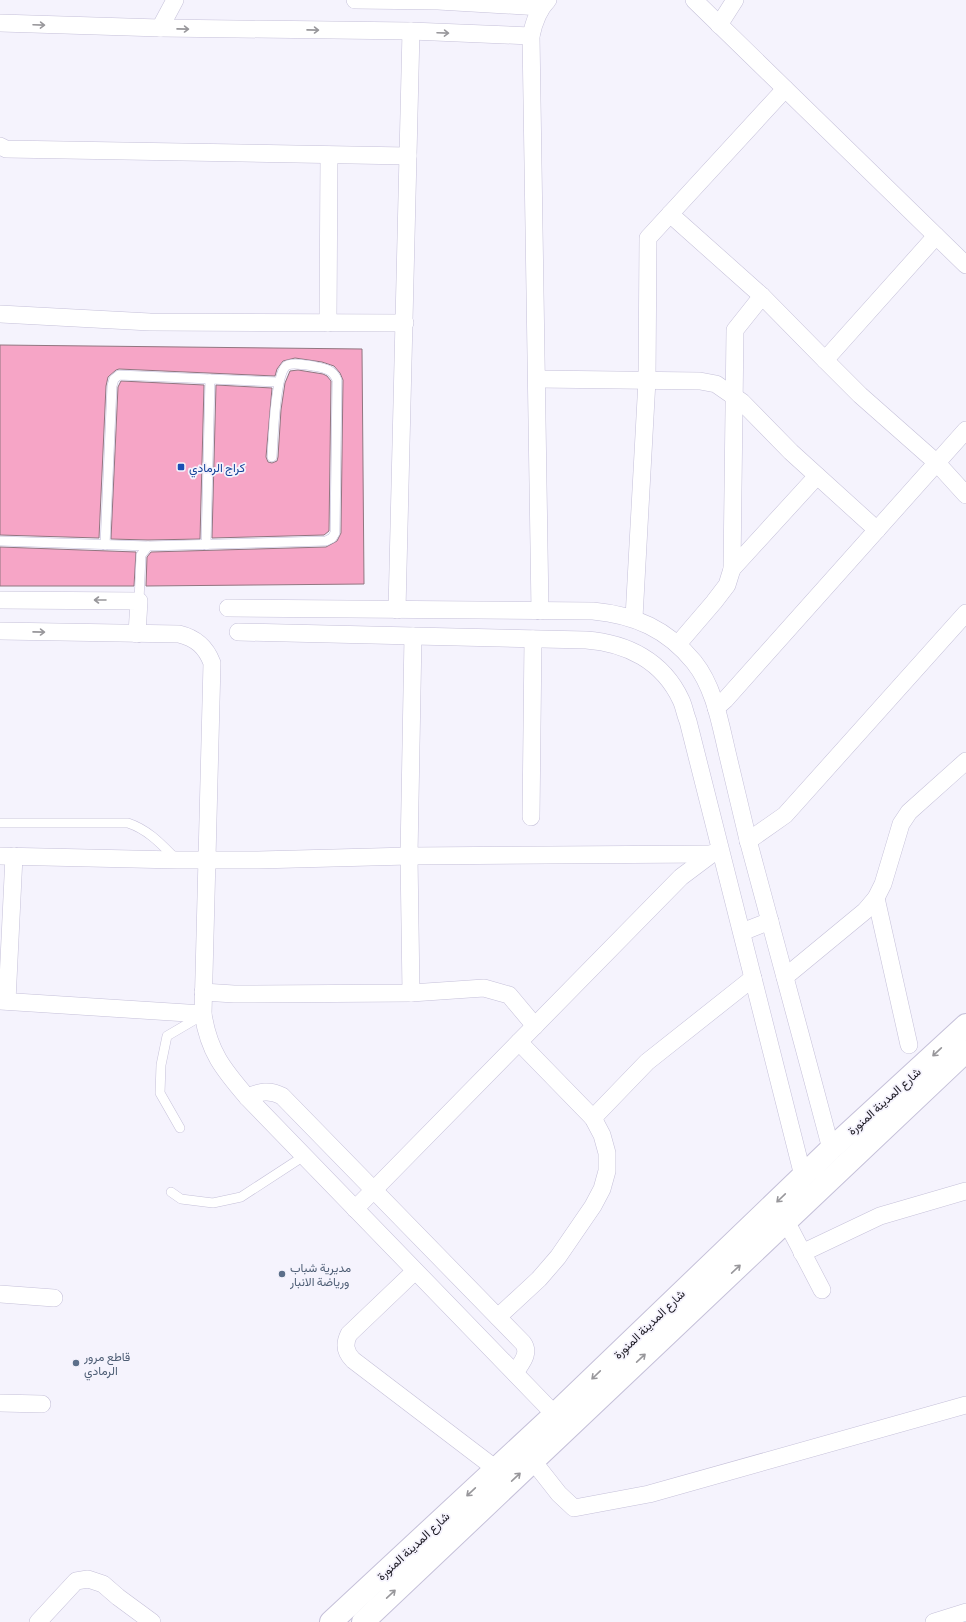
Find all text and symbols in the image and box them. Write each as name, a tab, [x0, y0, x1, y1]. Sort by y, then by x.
one-way arrow	[32, 21, 45, 28]
one-way arrow	[176, 25, 189, 33]
one-way arrow	[306, 26, 319, 34]
one-way arrow	[436, 29, 449, 36]
place label: كراج الرمادي	[189, 459, 245, 478]
marker: كراج الرمادي	[176, 462, 186, 472]
one-way arrow	[94, 596, 107, 604]
one-way arrow	[32, 628, 45, 636]
one-way arrow	[932, 1047, 942, 1057]
street label: شارع المدينة المنورة	[843, 1063, 925, 1139]
one-way arrow	[776, 1193, 786, 1202]
place label: مديرية شباب ورياضة الانبار	[289, 1259, 351, 1290]
one-way arrow	[731, 1264, 741, 1274]
marker: مديرية شباب ورياضة الانبار	[277, 1269, 287, 1279]
street label: شارع المدينة المنورة	[609, 1285, 689, 1363]
place label: قاطع مرور الرمادي	[83, 1348, 130, 1381]
one-way arrow	[636, 1354, 646, 1363]
marker: قاطع مرور الرمادي	[71, 1358, 81, 1368]
one-way arrow	[591, 1370, 601, 1380]
one-way arrow	[511, 1473, 521, 1482]
one-way arrow	[465, 1488, 476, 1497]
street label: شارع المدينة المنورة	[373, 1508, 454, 1585]
one-way arrow	[386, 1590, 396, 1599]

